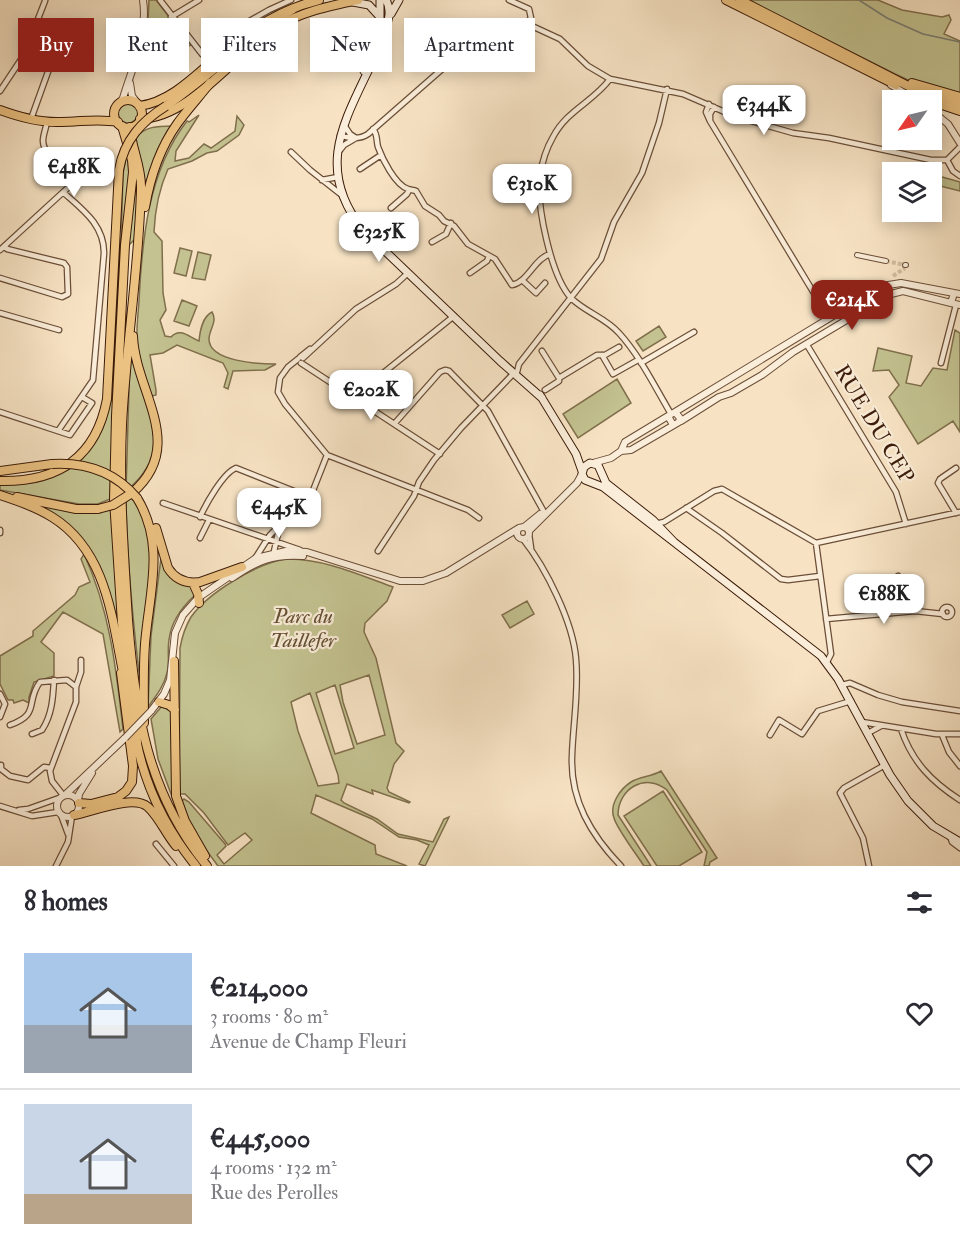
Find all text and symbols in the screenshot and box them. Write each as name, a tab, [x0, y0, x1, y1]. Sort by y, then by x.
chip: Buy	[18, 18, 94, 72]
chip: Rent	[106, 18, 189, 72]
chip: Filters	[201, 18, 298, 72]
chip: New	[310, 18, 392, 72]
chip: Apartment	[404, 18, 535, 72]
pin: €344K	[722, 85, 806, 136]
north arrow	[882, 90, 942, 150]
map controls	[882, 90, 942, 222]
text: €344K	[737, 92, 791, 117]
pin: €418K	[32, 147, 116, 198]
text: €418K	[48, 154, 101, 179]
button: layers	[882, 162, 942, 222]
pin: €310K	[490, 164, 574, 215]
text: €310K	[507, 171, 557, 196]
pin: €325K	[337, 212, 421, 263]
text: €325K	[353, 219, 405, 244]
pin: €214K	[810, 280, 894, 331]
text: €214K	[825, 287, 879, 312]
street label: RUE DU CEP	[828, 360, 920, 488]
pin: €202K	[329, 370, 413, 421]
text: €202K	[343, 377, 399, 402]
pin: €445K	[237, 488, 321, 539]
text: €445K	[251, 495, 307, 520]
pin: €188K	[842, 574, 926, 625]
text: €188K	[858, 581, 910, 606]
park label: Parc du Taillefer	[270, 603, 337, 654]
text: 8 homes	[24, 886, 108, 918]
icon: filters	[903, 886, 936, 919]
text: €214,000	[210, 972, 308, 1004]
icon: home	[72, 977, 144, 1049]
icon: heart	[903, 997, 936, 1030]
text: 3 rooms · 80 m²	[210, 1004, 328, 1029]
text: Avenue de Champ Fleuri	[210, 1029, 407, 1054]
text: €445,000	[210, 1123, 310, 1155]
icon: home	[72, 1128, 144, 1200]
icon: heart	[903, 1148, 936, 1181]
text: 4 rooms · 132 m²	[210, 1155, 337, 1180]
text: Rue des Perolles	[210, 1180, 338, 1205]

